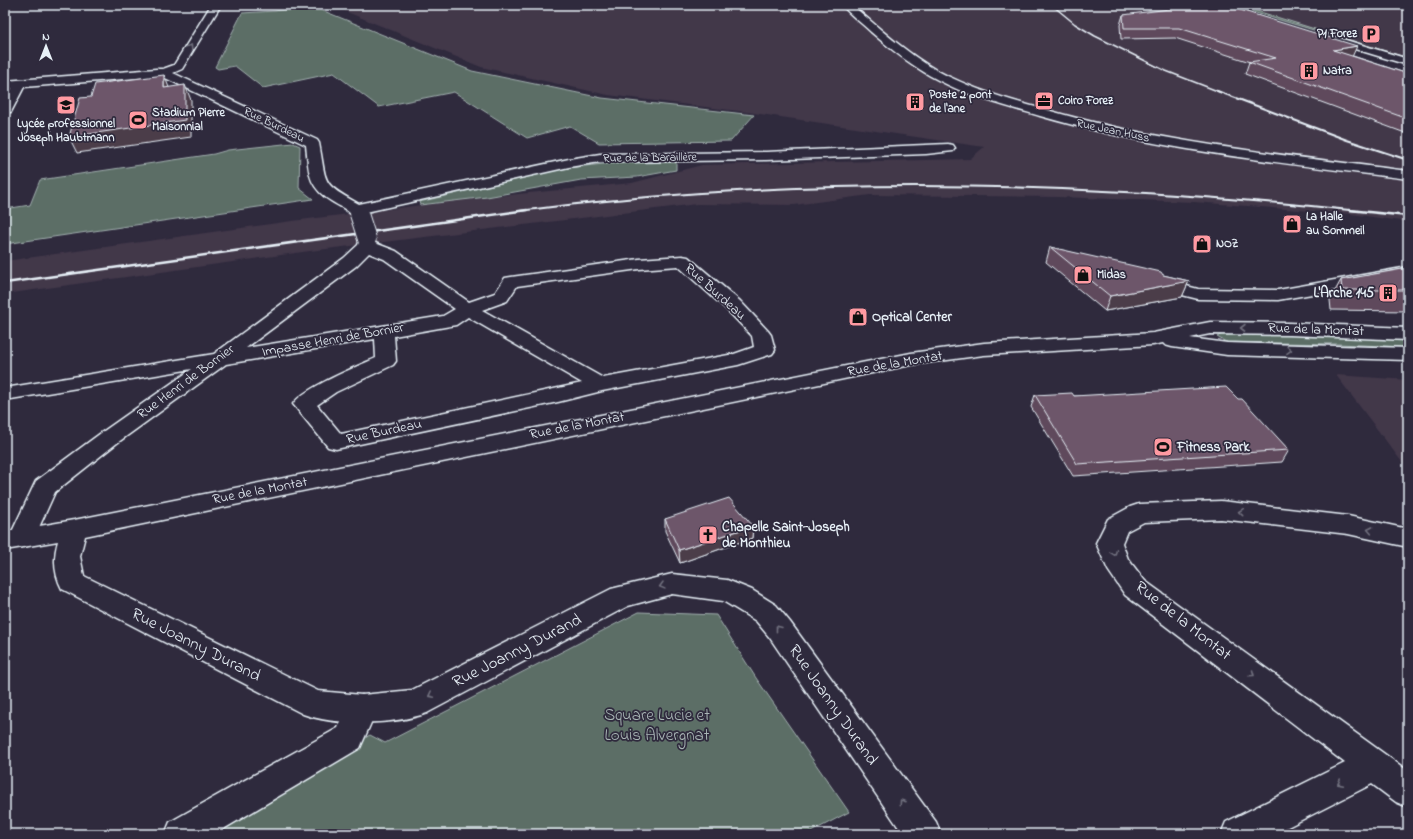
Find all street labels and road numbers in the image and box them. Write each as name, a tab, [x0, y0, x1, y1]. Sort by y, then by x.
street label: Rue Burdeau	[240, 102, 308, 148]
street label: Rue Jean Huss	[1075, 114, 1151, 148]
street label: Rue de la Baraillère	[603, 148, 698, 168]
street label: Rue Burdeau	[679, 258, 751, 326]
street label: Impasse Henri de Bornier	[260, 317, 406, 363]
street label: Rue de la Montat	[1268, 318, 1365, 342]
street label: Rue Henri de Bornier	[133, 339, 240, 425]
street label: Rue de la Montat	[846, 345, 944, 383]
street label: Rue de la Montat	[528, 406, 626, 445]
street label: Rue Burdeau	[344, 414, 424, 450]
street label: Rue de la Montat	[211, 471, 309, 510]
street label: Rue de la Montat	[1129, 575, 1237, 667]
street label: Rue Joanny Durand	[126, 602, 265, 690]
street label: Rue Joanny Durand	[448, 607, 587, 695]
street label: Rue Joanny Durand	[781, 640, 884, 771]

